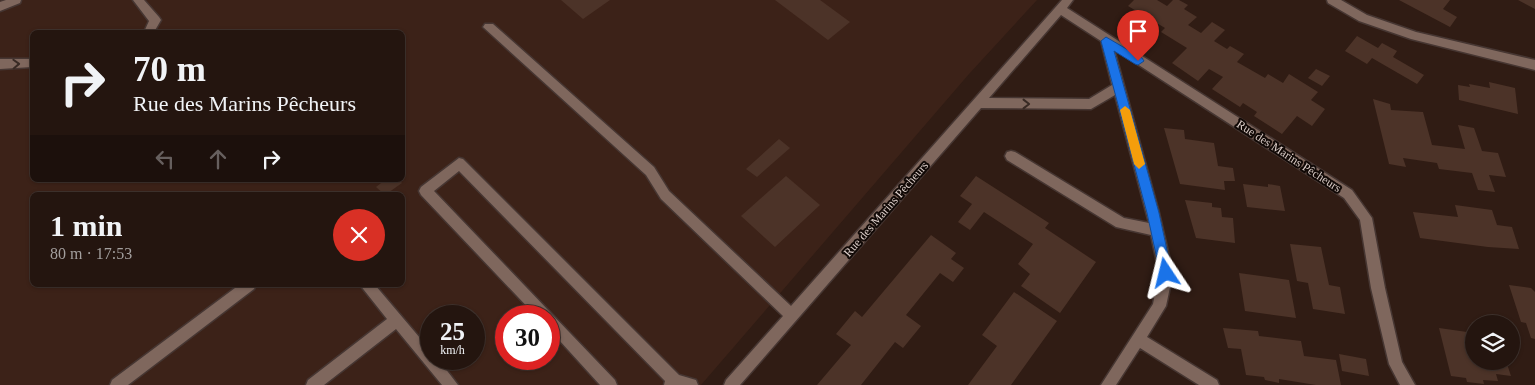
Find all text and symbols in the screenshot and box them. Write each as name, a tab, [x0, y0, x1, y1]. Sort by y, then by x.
pin	[1117, 10, 1159, 61]
icon: arrive	[1124, 17, 1152, 45]
icon: right	[50, 50, 115, 115]
text: 70 m	[133, 50, 206, 89]
one-way arrow	[13, 59, 21, 69]
text: Rue des Marins Pêcheurs	[133, 91, 356, 116]
one-way arrow	[1023, 99, 1031, 109]
street label: Rue des Marins Pêcheurs	[1234, 117, 1344, 195]
icon: left	[151, 145, 179, 173]
icon: ahead	[204, 145, 232, 173]
icon: right	[257, 145, 285, 173]
street label: Rue des Marins Pêcheurs	[841, 158, 931, 259]
text: 1 min	[50, 209, 123, 242]
button: close	[333, 209, 385, 261]
text: 80 m · 17:53	[50, 245, 132, 262]
position arrow	[1139, 246, 1191, 298]
speed limit sign: 30	[495, 305, 560, 370]
map controls	[1465, 315, 1520, 370]
button: layers	[1465, 315, 1520, 370]
text: 25	[440, 318, 465, 345]
text: km/h	[440, 343, 465, 357]

